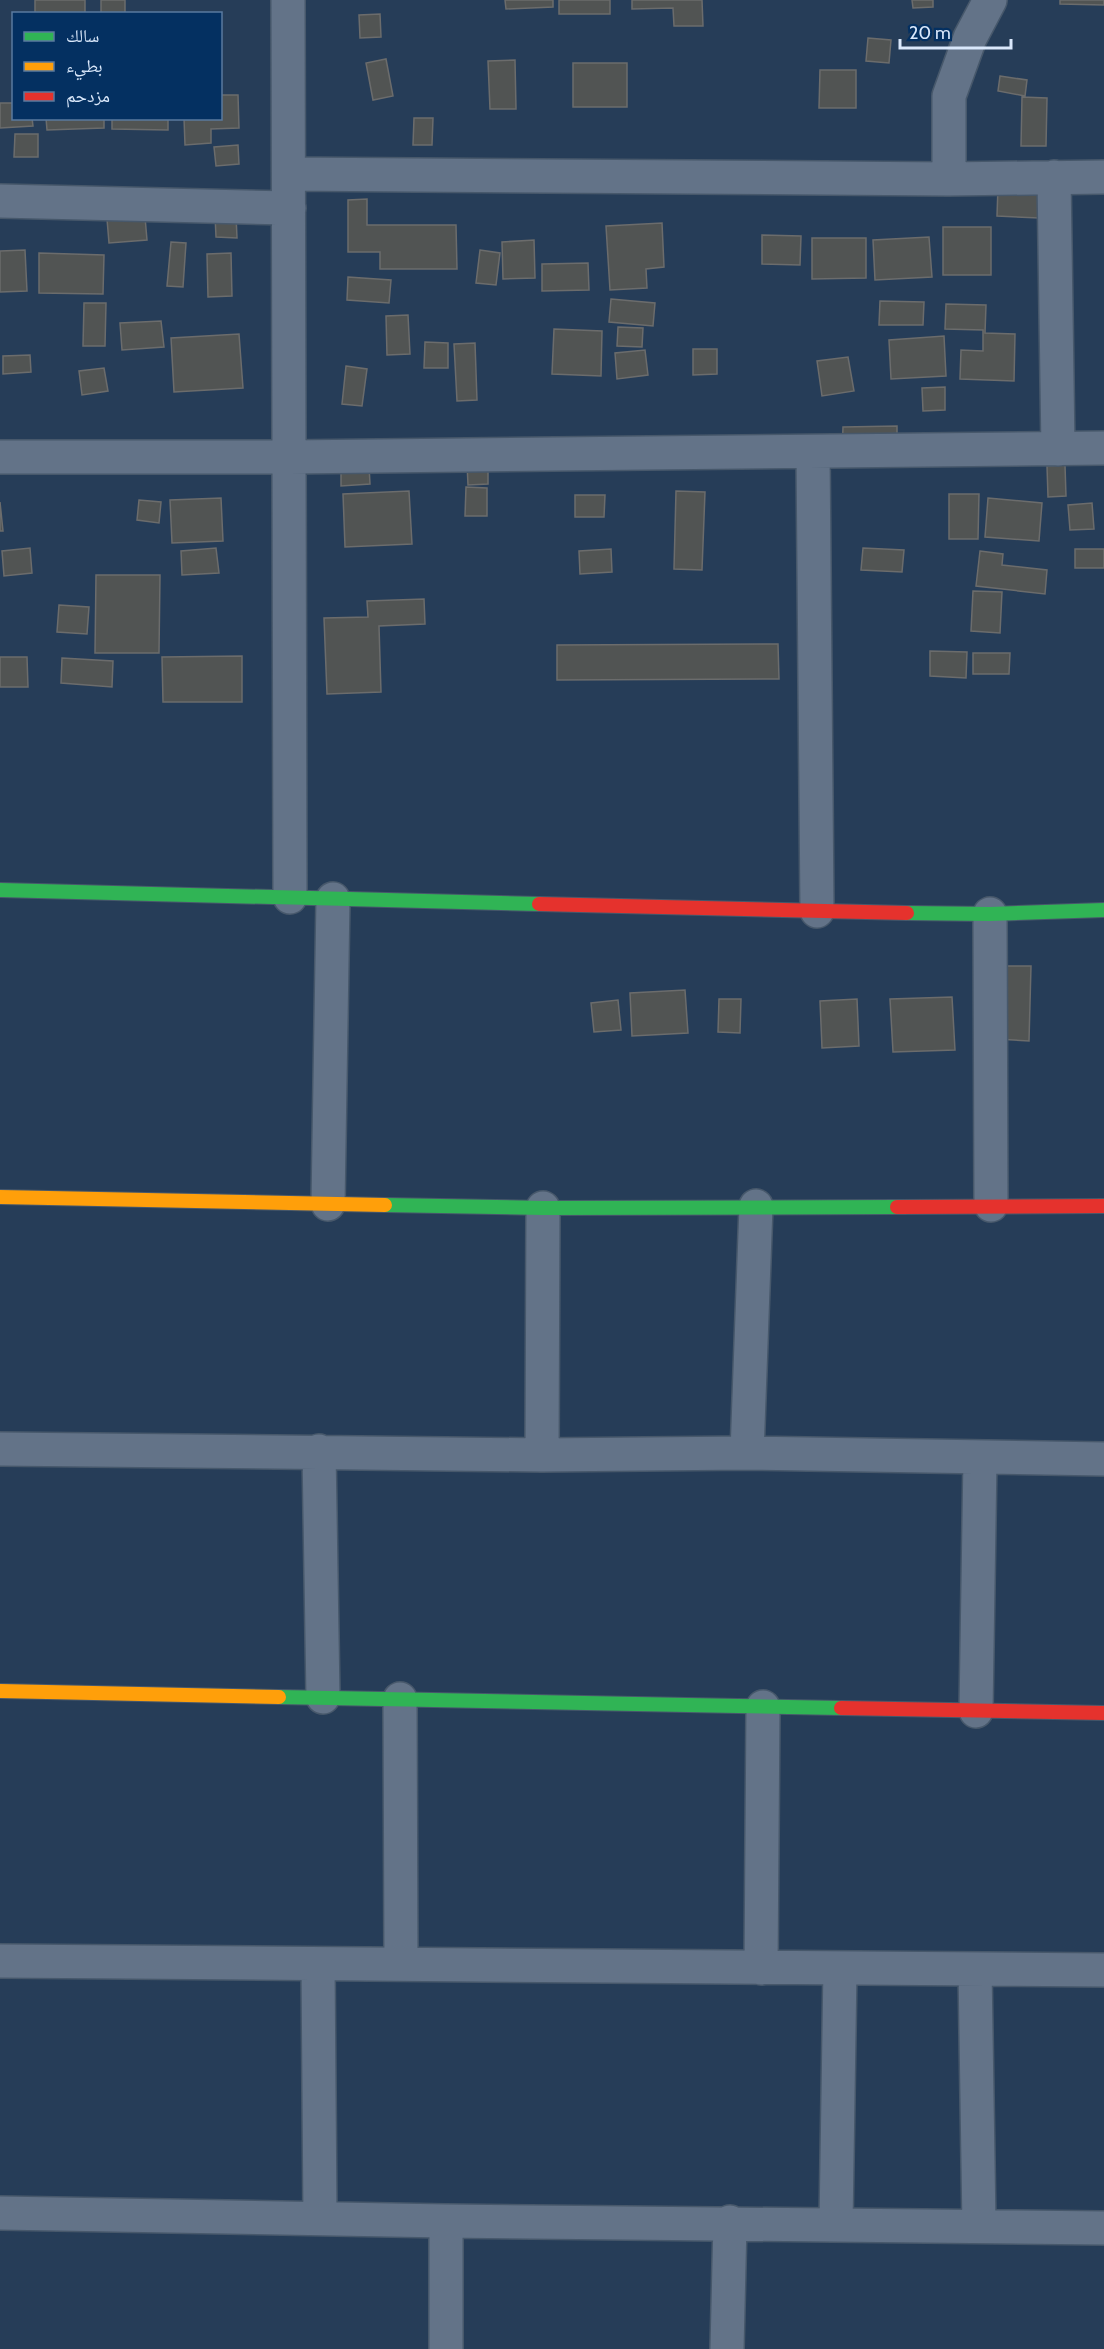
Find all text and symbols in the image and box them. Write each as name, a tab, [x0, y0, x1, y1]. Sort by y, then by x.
legend	[12, 12, 222, 120]
scale bar	[900, 12, 1011, 50]
text: 20 m	[909, 22, 951, 44]
text: سالك	[66, 25, 99, 47]
text: بطيء	[66, 55, 103, 81]
text: مزدحم	[66, 85, 110, 108]

